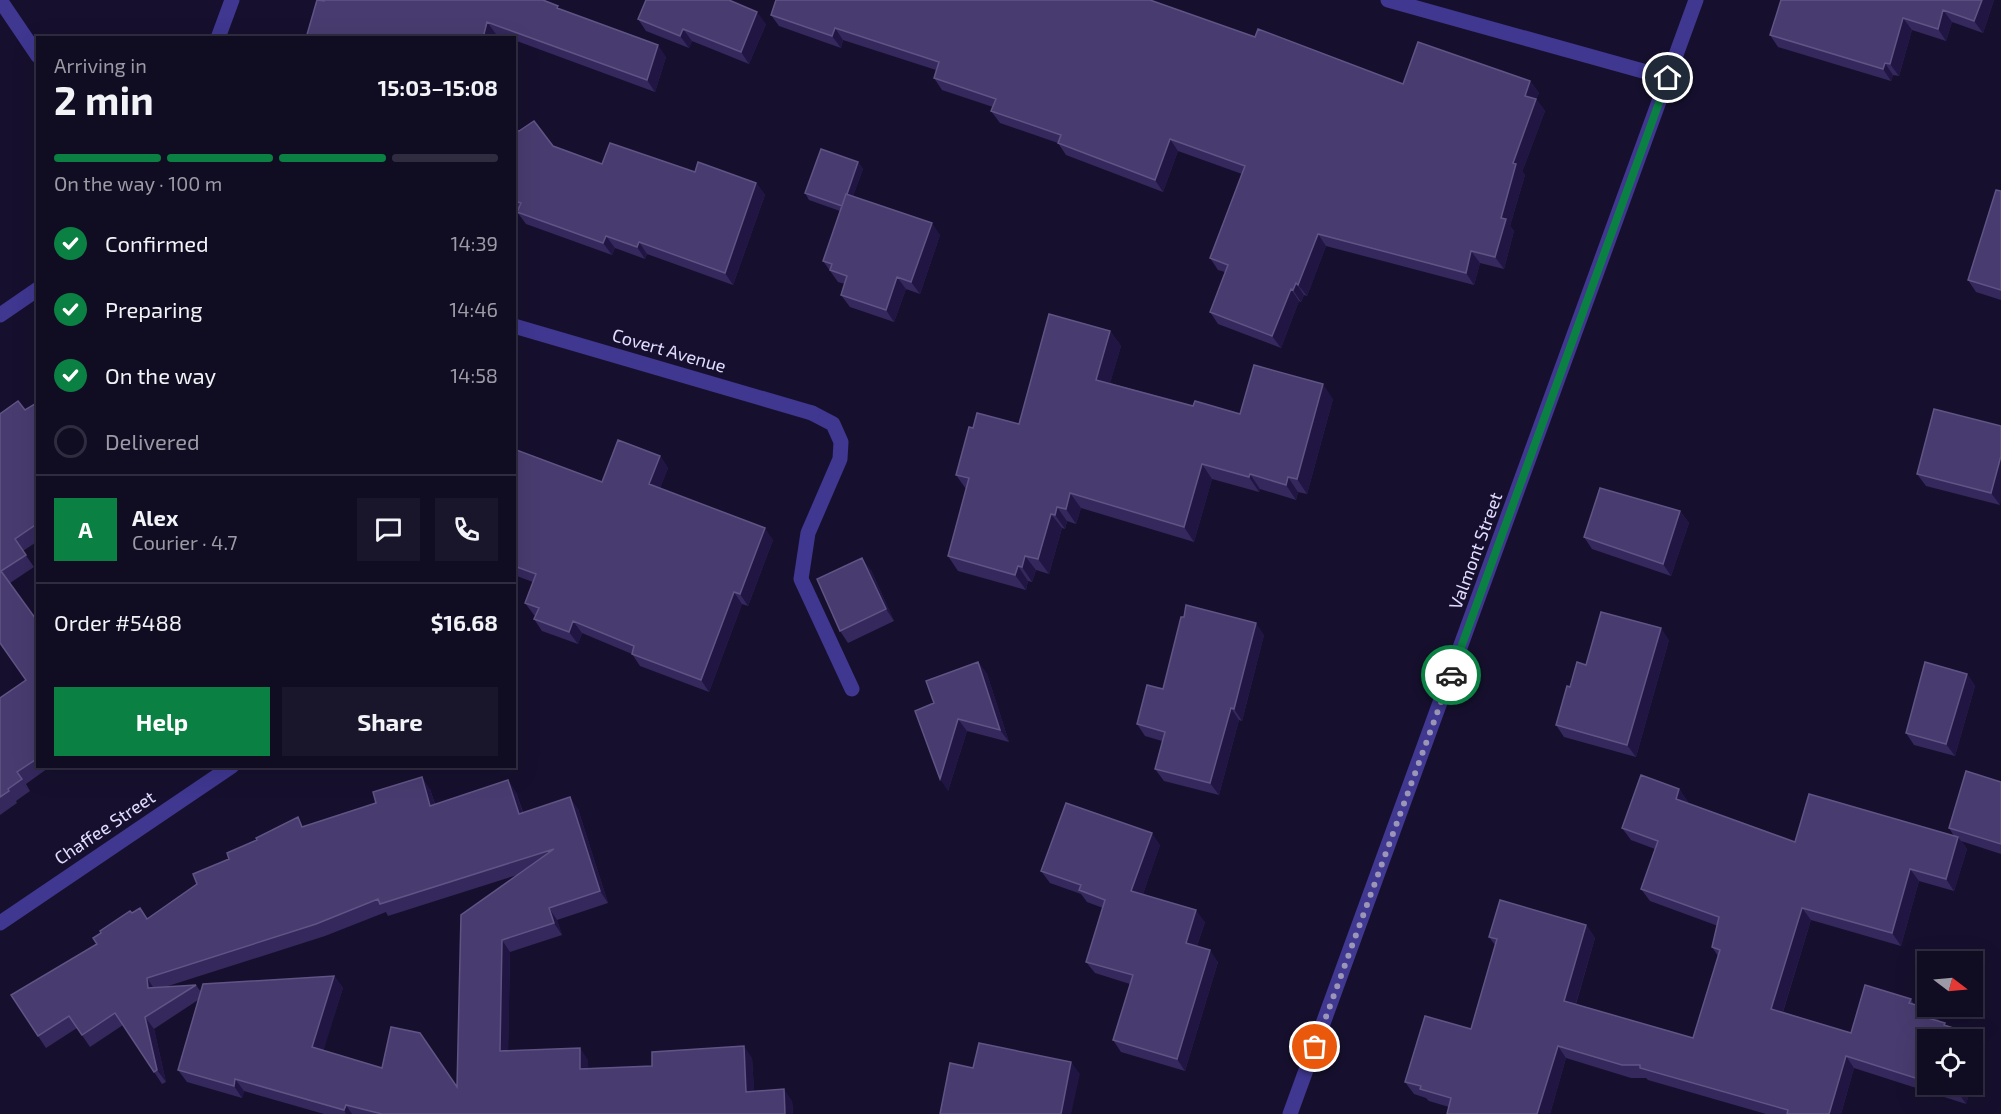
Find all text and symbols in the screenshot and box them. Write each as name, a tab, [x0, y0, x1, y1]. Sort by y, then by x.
pin	[1642, 52, 1693, 103]
text: Arriving in	[54, 53, 147, 77]
icon: home	[1651, 61, 1684, 94]
text: 15:03–15:08	[378, 74, 498, 100]
text: 2 min	[54, 76, 154, 123]
text: On the way · 100 m	[54, 171, 222, 195]
icon: check	[54, 227, 87, 260]
text: Confirmed	[105, 230, 209, 256]
text: 14:39	[450, 231, 498, 255]
icon: check	[54, 293, 87, 326]
text: Preparing	[105, 296, 203, 322]
text: 14:46	[449, 297, 498, 321]
street label: Covert Avenue	[610, 323, 729, 377]
icon: check	[54, 359, 87, 392]
text: On the way	[105, 362, 216, 388]
text: 14:58	[450, 363, 498, 387]
text: Delivered	[105, 428, 200, 454]
street label: Valmont Street	[1444, 489, 1506, 612]
button: chat	[357, 498, 420, 561]
button: phone	[435, 498, 498, 561]
text: Alex	[132, 504, 178, 530]
text: A	[78, 516, 93, 542]
text: Courier · 4.7	[132, 530, 238, 554]
text: Order #5488	[54, 609, 182, 635]
text: $16.68	[431, 609, 498, 635]
courier	[1421, 645, 1481, 705]
icon: car	[1435, 659, 1468, 692]
button: Help	[54, 687, 270, 756]
button: Share	[282, 687, 498, 756]
street label: Chaffee Street	[50, 785, 159, 869]
north arrow	[1917, 951, 1983, 1017]
map controls	[1917, 951, 1983, 1095]
pin	[1289, 1021, 1340, 1072]
button: locate	[1917, 1029, 1983, 1095]
icon: bag	[1298, 1030, 1331, 1063]

